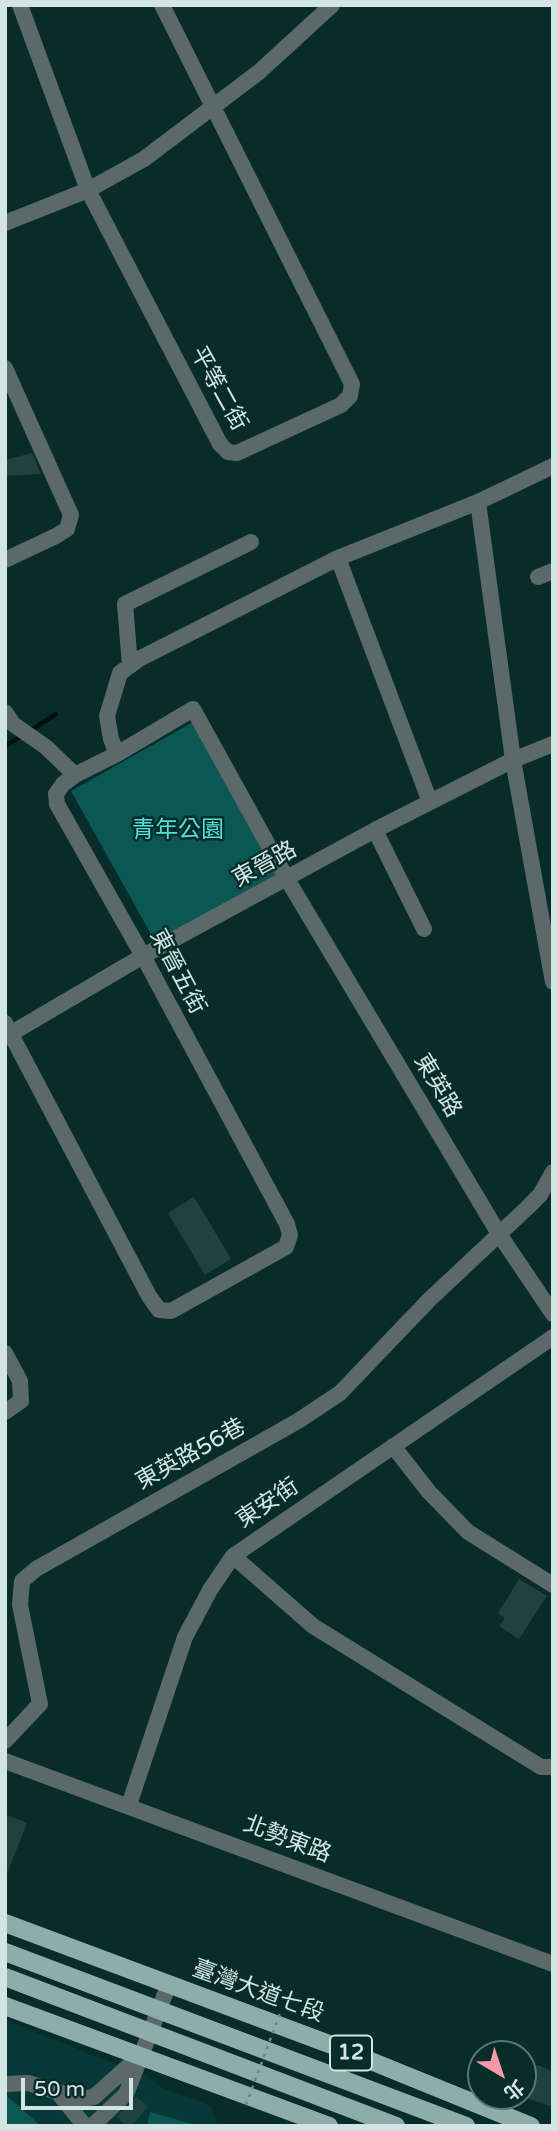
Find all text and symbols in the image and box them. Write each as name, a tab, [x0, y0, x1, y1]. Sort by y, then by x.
street label: 平等二街	[184, 342, 252, 436]
park label: 青年公園	[132, 817, 224, 845]
street label: 東晉路	[228, 836, 302, 894]
street label: 東晉五街	[143, 925, 211, 1019]
street label: 東英路	[407, 1049, 467, 1123]
street label: 東英路56巷	[131, 1414, 251, 1496]
street label: 東安街	[232, 1473, 304, 1535]
street label: 北勢東路	[239, 1811, 335, 1869]
street label: 臺灣大道七段	[188, 1955, 328, 2029]
road number: 12	[330, 2036, 372, 2070]
north arrow	[467, 2040, 537, 2110]
scale bar	[24, 2064, 136, 2108]
text: 北	[500, 2075, 528, 2104]
text: 50 m	[34, 2077, 85, 2102]

